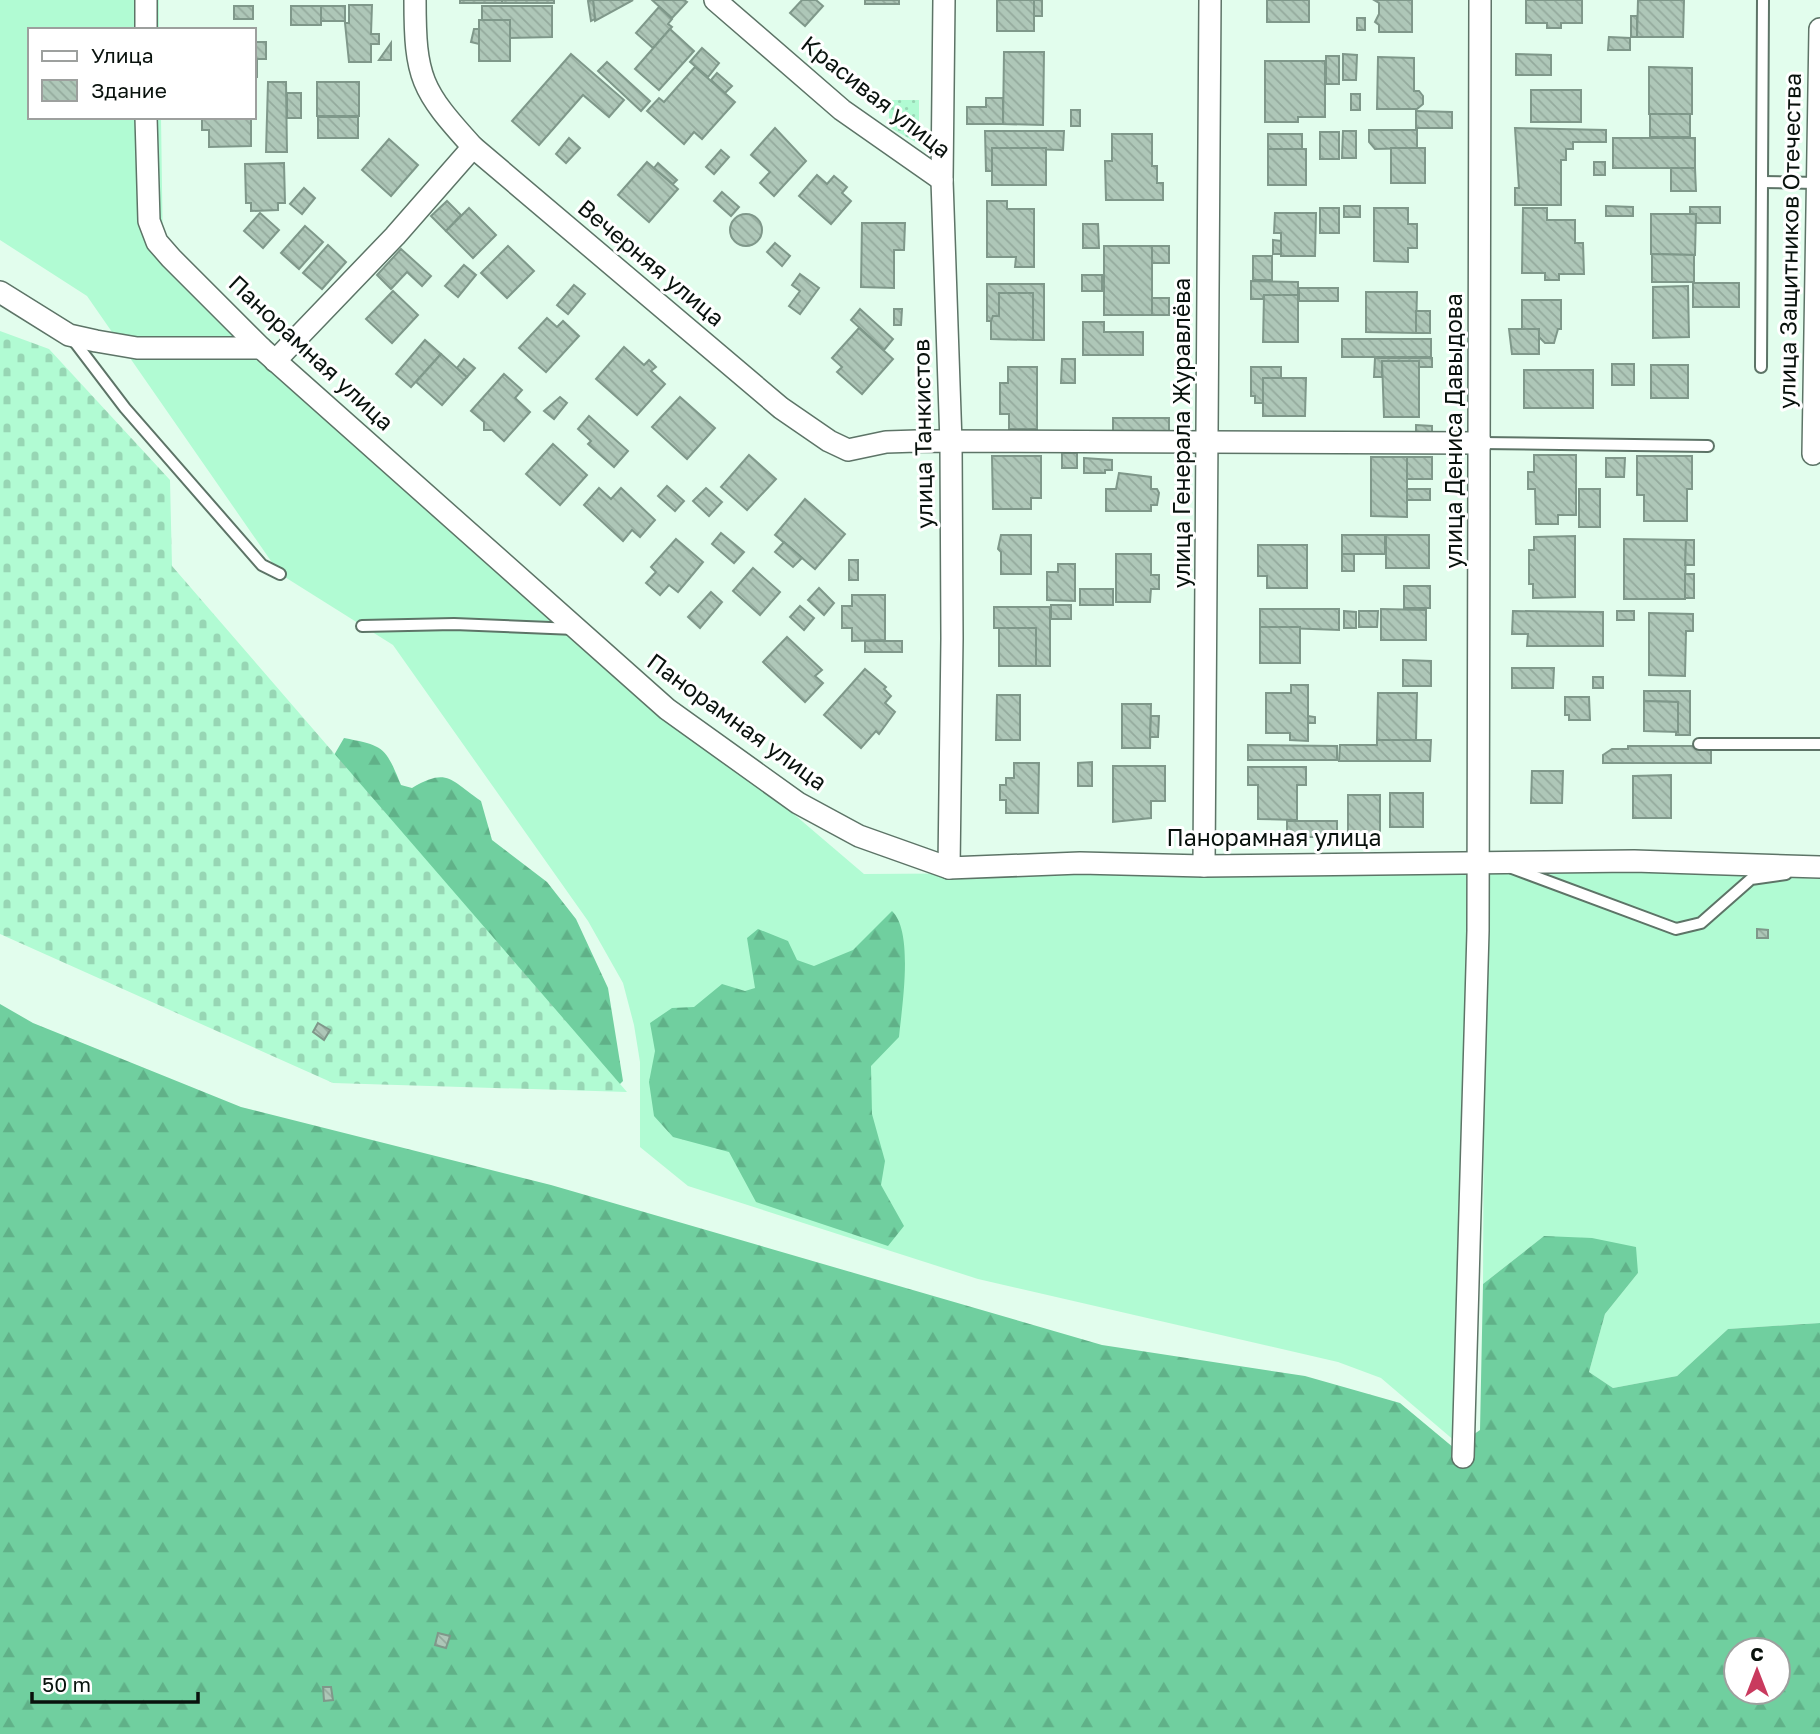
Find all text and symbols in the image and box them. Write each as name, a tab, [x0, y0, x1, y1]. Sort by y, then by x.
legend	[28, 28, 256, 119]
street label: Красивая улица	[796, 29, 957, 163]
text: Улица	[91, 42, 154, 68]
street label: улица Защитников Отечества	[1772, 73, 1806, 409]
text: Здание	[91, 77, 167, 103]
street label: Вечерняя улица	[573, 193, 731, 332]
street label: Панорамная улица	[223, 269, 400, 436]
street label: улица Генерала Журавлёва	[1167, 278, 1195, 588]
street label: улица Дениса Давыдова	[1439, 293, 1467, 569]
street label: улица Танкистов	[906, 339, 938, 529]
street label: Панорамная улица	[642, 647, 833, 796]
street label: Панорамная улица	[1166, 823, 1382, 851]
north arrow	[1722, 1636, 1792, 1706]
text: С	[1750, 1642, 1764, 1665]
scale bar	[32, 1660, 198, 1704]
text: 50 m	[42, 1671, 91, 1697]

